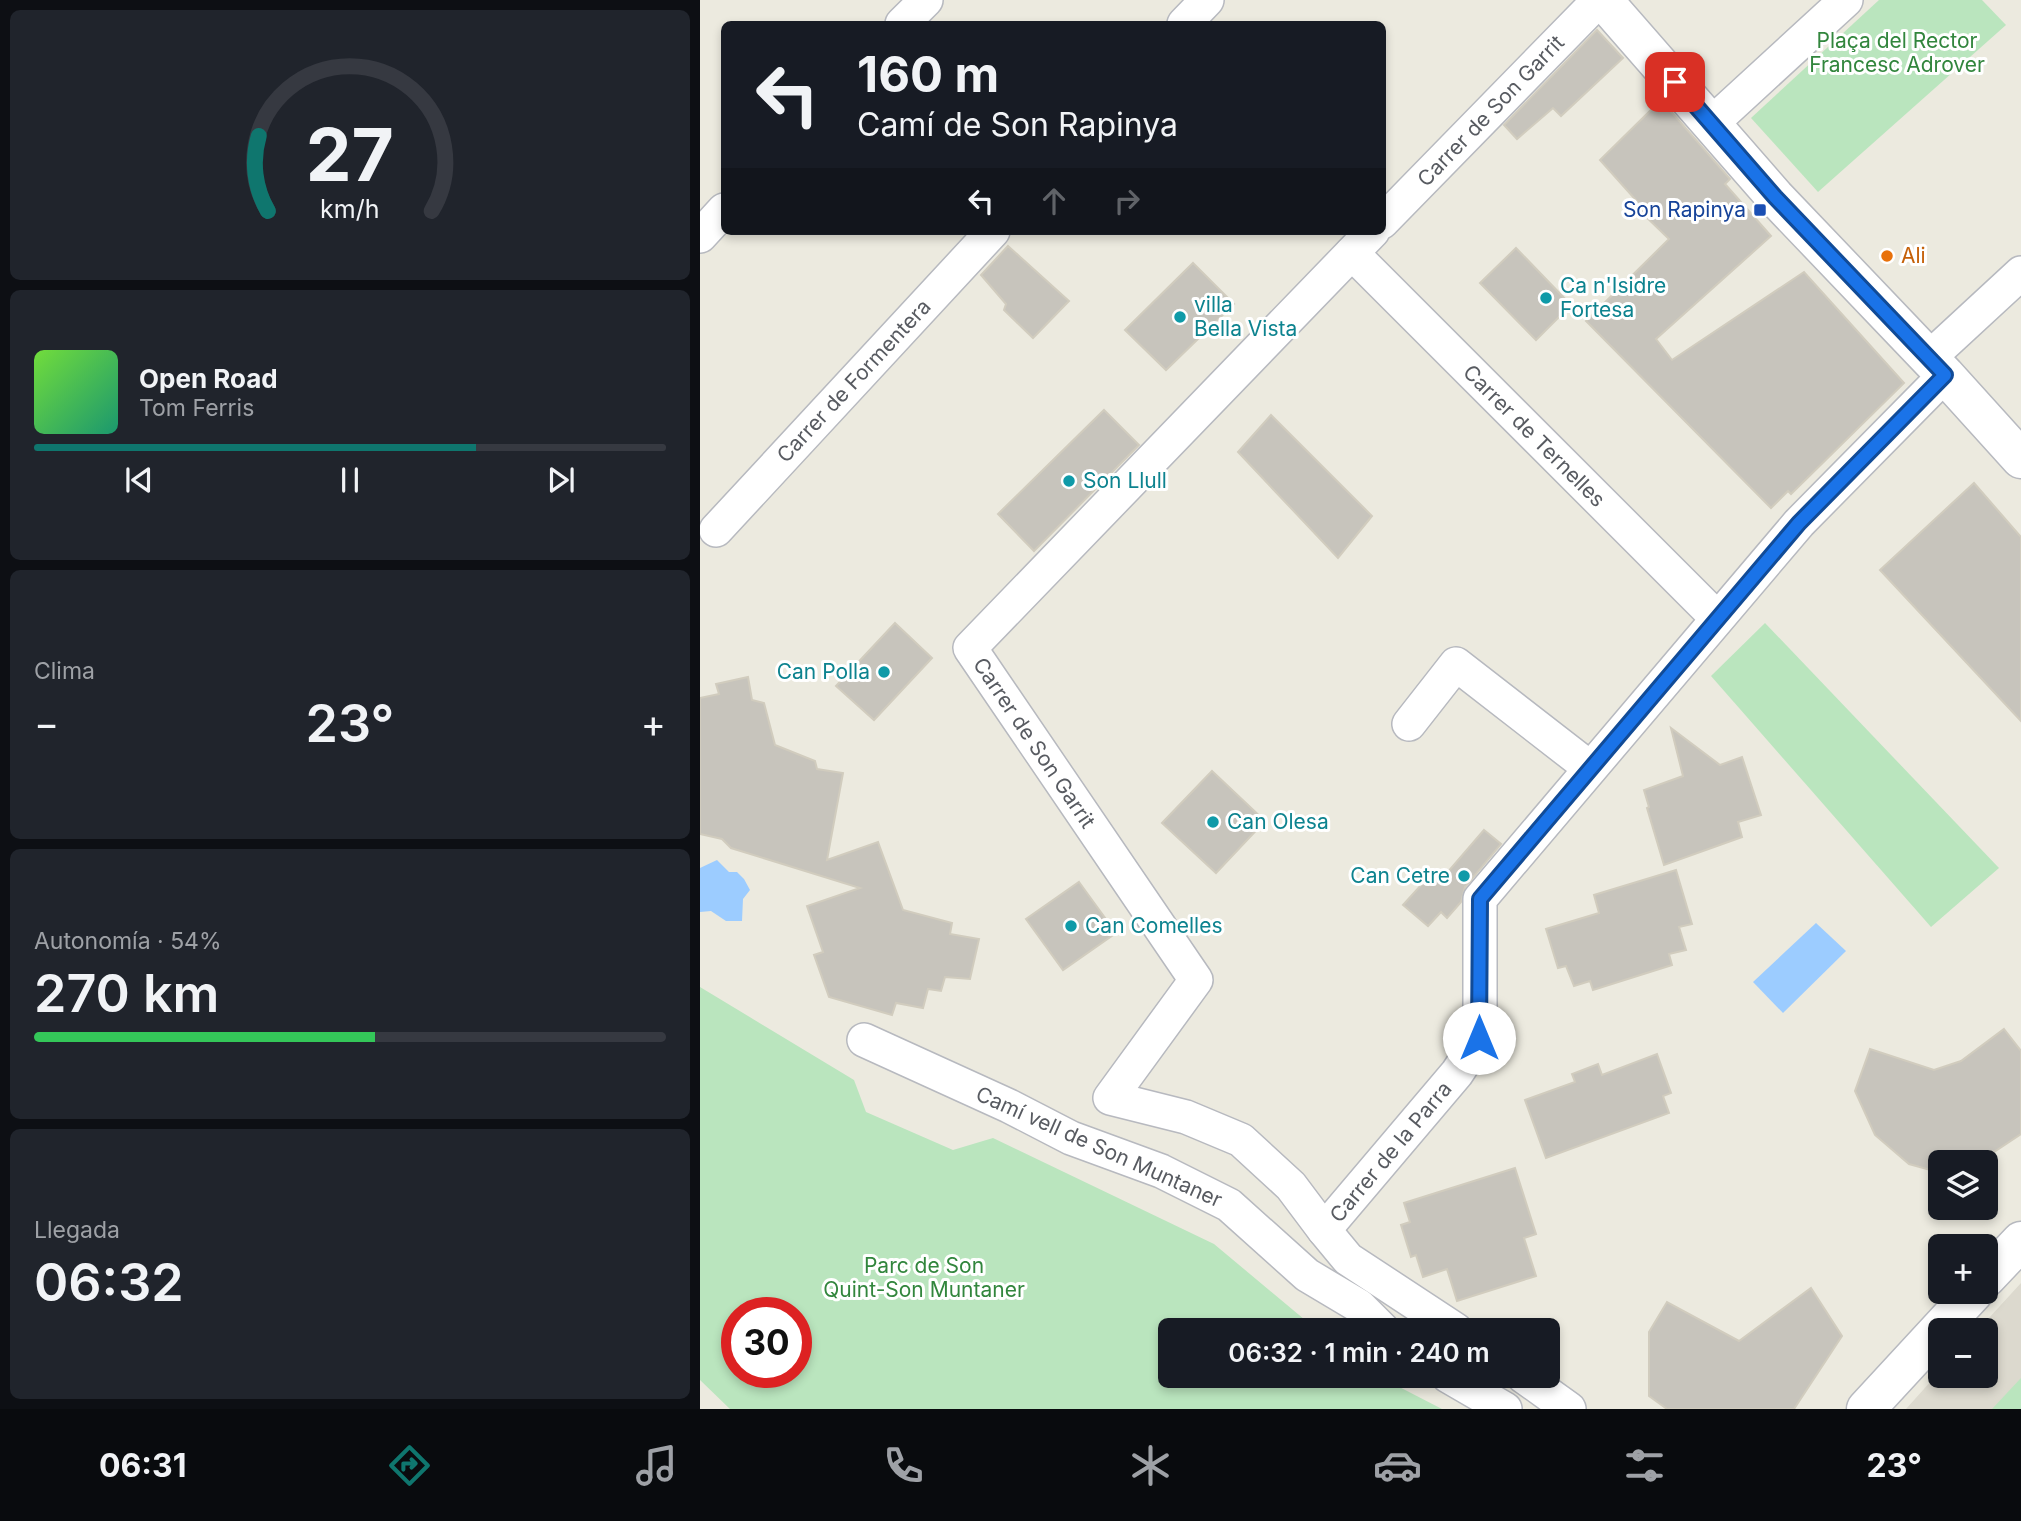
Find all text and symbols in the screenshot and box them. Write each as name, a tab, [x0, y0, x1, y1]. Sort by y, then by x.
park label: Plaça del Rector Francesc Adrover	[1809, 28, 1985, 77]
street label: Carrer de Son Garrit	[1412, 30, 1569, 191]
text: 160 m	[857, 45, 999, 104]
icon: left	[742, 49, 833, 140]
pin	[1645, 52, 1705, 112]
icon: arrive	[1656, 63, 1694, 101]
text: Camí de Son Rapinya	[857, 105, 1178, 144]
text: 27	[306, 110, 394, 199]
icon: left	[962, 182, 1000, 220]
icon: ahead	[1035, 182, 1073, 220]
icon: right	[1108, 182, 1146, 220]
text: km/h	[320, 194, 380, 224]
place label: Son Rapinya	[1623, 197, 1746, 222]
marker: Son Rapinya	[1752, 202, 1768, 218]
place label: Ali	[1901, 243, 1926, 268]
marker: Ali	[1879, 248, 1895, 264]
place label: Ca n'Isidre Fortesa	[1560, 273, 1666, 322]
marker: Ca n'Isidre Fortesa	[1538, 290, 1554, 306]
place label: villa Bella Vista	[1194, 292, 1297, 341]
street label: Carrer de Formentera	[772, 294, 936, 467]
marker: villa Bella Vista	[1172, 309, 1188, 325]
street label: Carrer de Ternelles	[1458, 359, 1611, 512]
text: Open Road	[139, 363, 278, 394]
text: Tom Ferris	[139, 394, 254, 422]
icon: previous	[120, 461, 158, 499]
icon: pause	[331, 461, 369, 499]
icon: next	[542, 461, 580, 499]
place label: Son Llull	[1083, 468, 1167, 493]
marker: Son Llull	[1061, 473, 1077, 489]
street label: Carrer de Son Garrit	[968, 653, 1101, 833]
text: Clima	[34, 657, 95, 685]
place label: Can Polla	[777, 659, 870, 684]
marker: Can Polla	[876, 664, 892, 680]
text: 23°	[306, 692, 394, 755]
text: −	[34, 700, 59, 746]
text: +	[641, 700, 666, 746]
place label: Can Olesa	[1227, 809, 1329, 834]
marker: Can Olesa	[1205, 814, 1221, 830]
place label: Can Cetre	[1350, 863, 1450, 888]
marker: Can Cetre	[1456, 868, 1472, 884]
place label: Can Comelles	[1085, 913, 1223, 938]
marker: Can Comelles	[1063, 918, 1079, 934]
text: Autonomía · 54%	[34, 927, 222, 955]
text: 270 km	[34, 962, 219, 1025]
position arrow	[1442, 1001, 1516, 1075]
street label: Carrer de la Parra	[1325, 1076, 1457, 1227]
street label: Camí vell de Son Muntaner	[972, 1081, 1226, 1212]
map controls	[1928, 1150, 1998, 1388]
button: layers	[1928, 1150, 1998, 1220]
text: Llegada	[34, 1216, 120, 1244]
button: +	[1928, 1234, 1998, 1304]
text: 06:32	[34, 1251, 184, 1314]
park label: Parc de Son Quint-Son Muntaner	[823, 1253, 1025, 1302]
speed limit sign: 30	[721, 1297, 812, 1388]
button: −	[1928, 1318, 1998, 1388]
text: 06:32 · 1 min · 240 m	[1228, 1337, 1490, 1368]
icon: directions	[385, 1441, 434, 1490]
icon: music	[632, 1441, 681, 1490]
icon: phone	[879, 1441, 928, 1490]
icon: climate	[1126, 1441, 1175, 1490]
icon: car	[1373, 1441, 1422, 1490]
icon: filters	[1620, 1441, 1669, 1490]
text: 06:31	[99, 1446, 187, 1485]
text: 23°	[1867, 1446, 1922, 1485]

